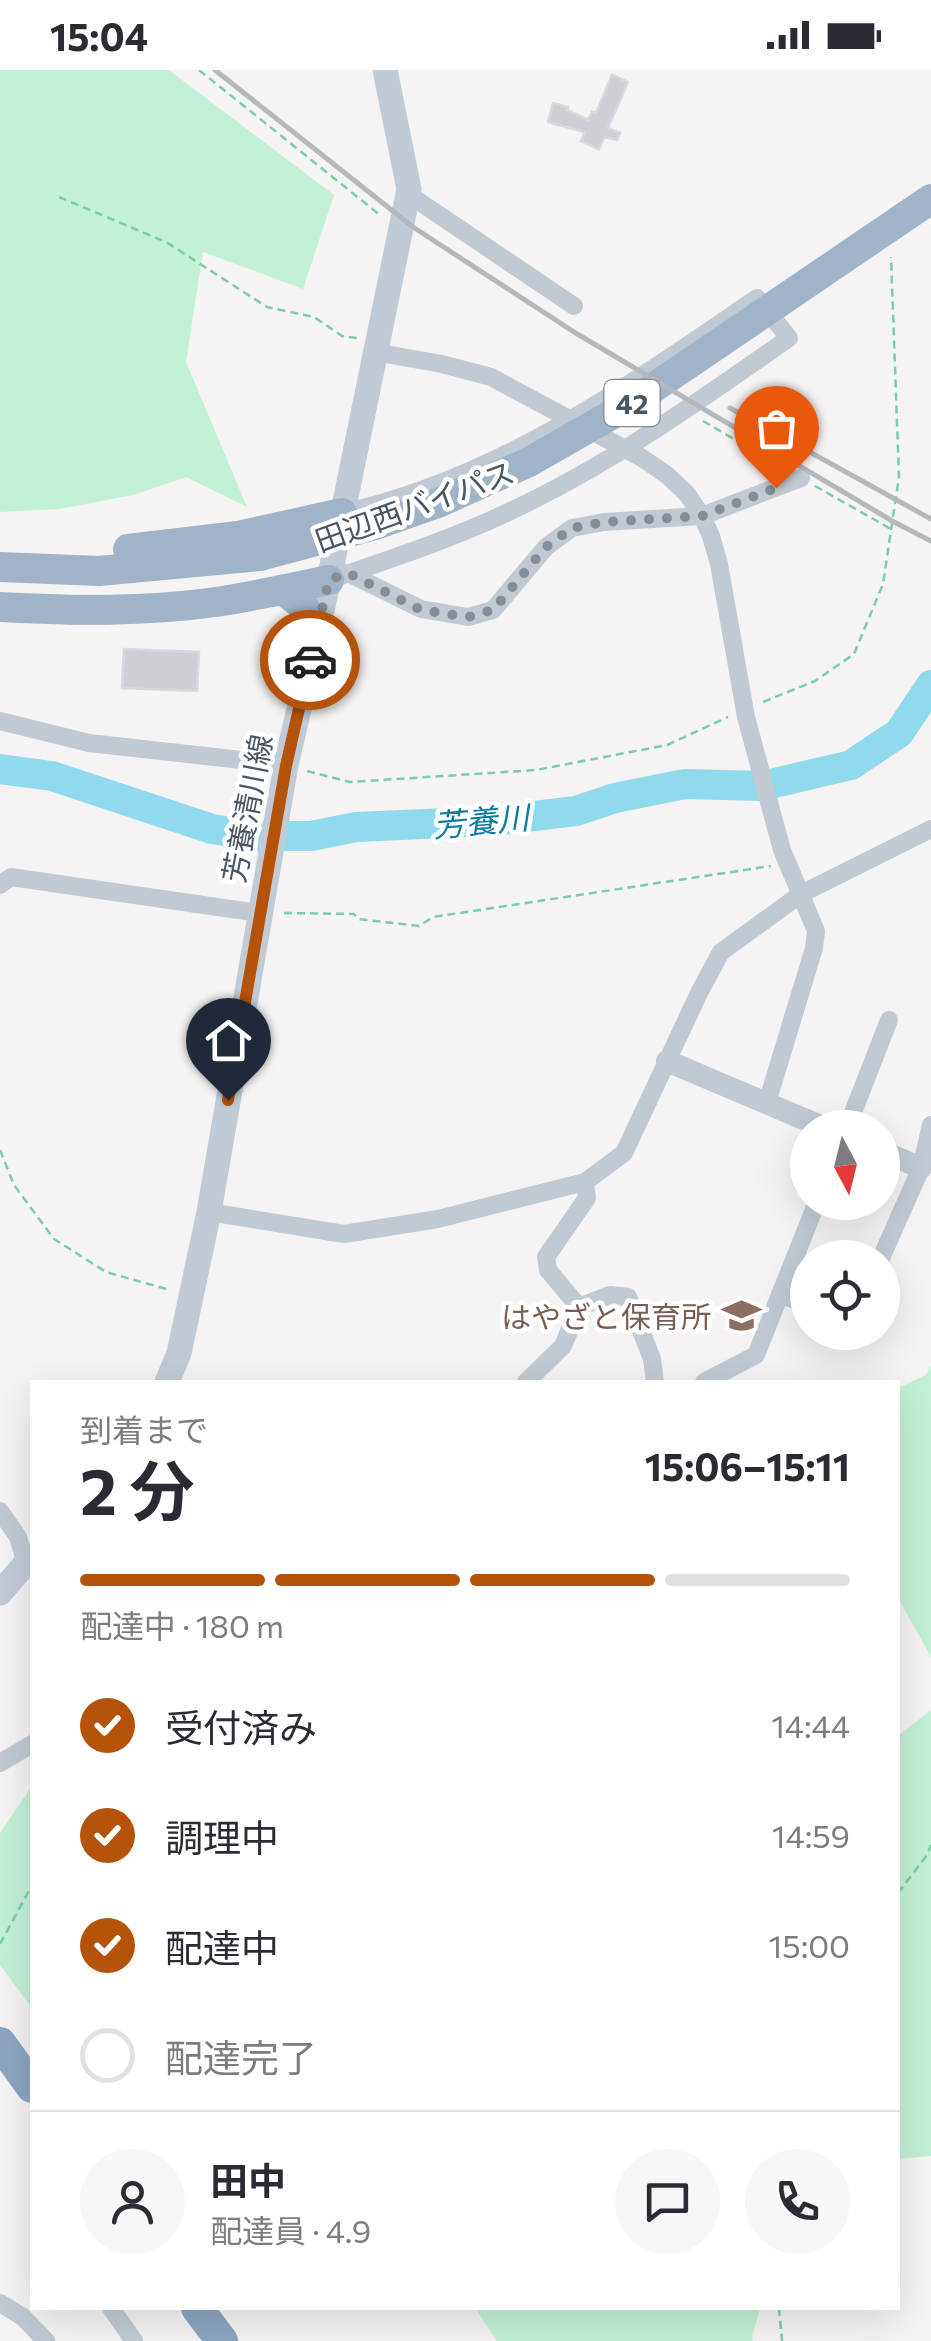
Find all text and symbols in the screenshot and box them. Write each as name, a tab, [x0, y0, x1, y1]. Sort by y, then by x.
text: 15:04	[50, 12, 148, 59]
road number: 42	[604, 380, 660, 426]
pin	[734, 386, 819, 489]
icon: bag	[749, 401, 804, 456]
street label: 田辺西バイパス	[309, 452, 519, 558]
courier	[260, 610, 360, 710]
icon: car	[283, 633, 338, 688]
street label: 芳養清川線	[214, 731, 278, 885]
water label: 芳養川	[431, 796, 534, 844]
pin	[186, 998, 271, 1101]
icon: home	[201, 1013, 256, 1068]
north arrow	[790, 1110, 900, 1220]
map controls	[790, 1110, 900, 1350]
button: locate	[790, 1240, 900, 1350]
school or university icon: はやざと保育所	[720, 1294, 762, 1336]
place label: はやざと保育所	[501, 1297, 711, 1334]
text: 到着まで	[80, 1409, 208, 1449]
text: 15:06–15:11	[645, 1442, 850, 1489]
text: 2 分	[80, 1449, 194, 1528]
text: 配達中 · 180 m	[80, 1605, 284, 1645]
icon: check	[80, 1698, 135, 1753]
text: 受付済み	[165, 1703, 317, 1750]
text: 14:44	[771, 1705, 850, 1745]
icon: check	[80, 1808, 135, 1863]
text: 調理中	[165, 1813, 279, 1860]
text: 14:59	[772, 1815, 850, 1855]
icon: check	[80, 1918, 135, 1973]
text: 配達中	[165, 1923, 279, 1970]
text: 15:00	[769, 1925, 850, 1965]
text: 配達完了	[165, 2033, 317, 2080]
button: person	[80, 2149, 185, 2254]
button: chat	[615, 2149, 720, 2254]
button: phone	[745, 2149, 850, 2254]
text: 田中	[210, 2156, 286, 2203]
text: 配達員 · 4.9	[210, 2210, 371, 2250]

